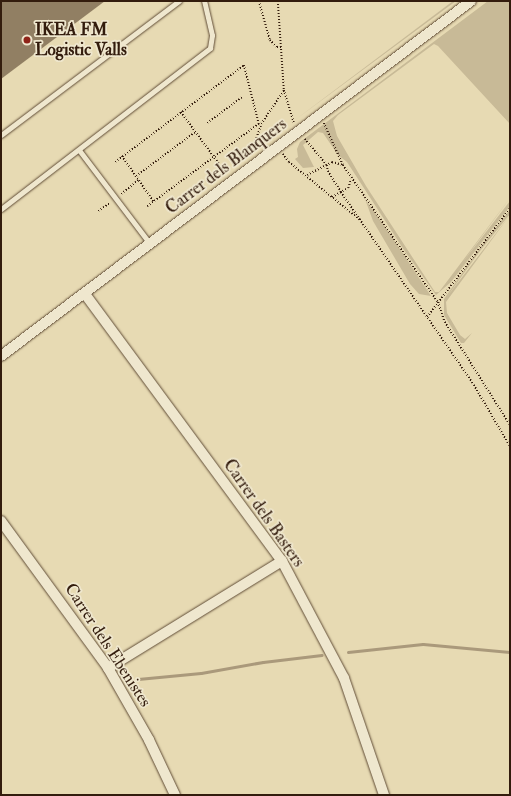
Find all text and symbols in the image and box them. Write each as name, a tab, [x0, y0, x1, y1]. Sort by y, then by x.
place label: IKEA FM Logistic Valls	[35, 20, 127, 60]
marker: IKEA FM Logistic Valls	[22, 35, 32, 45]
street label: Carrer dels Blanquers	[161, 114, 291, 218]
street label: Carrer dels Basters	[219, 455, 309, 571]
street label: Carrer dels Ebenistes	[60, 579, 156, 711]

